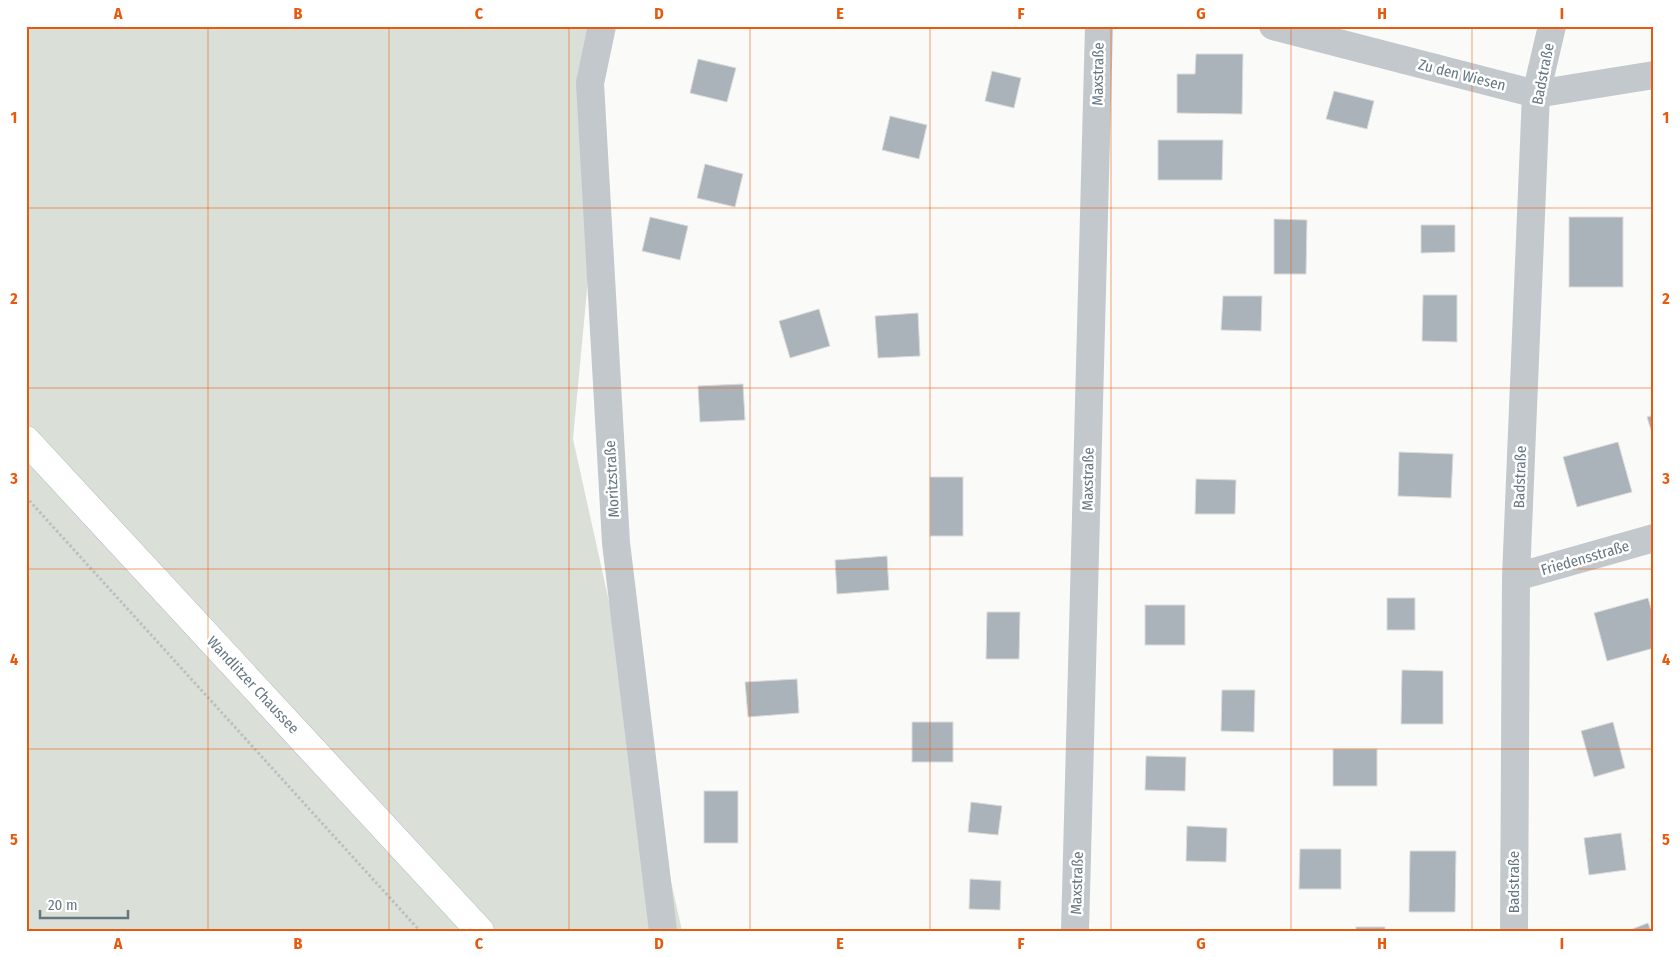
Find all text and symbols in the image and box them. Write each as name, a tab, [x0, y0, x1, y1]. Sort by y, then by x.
text: A	[113, 4, 123, 23]
text: B	[294, 4, 303, 23]
text: C	[475, 4, 484, 23]
text: D	[654, 4, 664, 23]
text: E	[836, 4, 844, 23]
text: F	[1017, 4, 1025, 23]
text: G	[1196, 4, 1206, 23]
text: H	[1377, 4, 1387, 23]
text: I	[1560, 4, 1564, 23]
street label: Maxstraße	[1088, 42, 1108, 106]
street label: Badstraße	[1528, 42, 1558, 106]
street label: Zu den Wiesen	[1417, 55, 1507, 95]
text: 1	[11, 108, 17, 127]
text: 1	[1663, 108, 1669, 127]
text: 2	[9, 289, 18, 308]
text: 2	[1661, 289, 1670, 308]
street label: Moritzstraße	[601, 440, 623, 518]
street label: Badstraße	[1510, 445, 1530, 509]
street label: Maxstraße	[1078, 447, 1098, 511]
text: 3	[9, 469, 18, 488]
text: 3	[1661, 469, 1670, 488]
street label: Friedensstraße	[1539, 537, 1631, 579]
street label: Wandlitzer Chaussee	[203, 633, 303, 737]
text: 4	[10, 650, 18, 669]
text: 4	[1662, 650, 1670, 669]
text: 5	[10, 830, 18, 849]
text: 5	[1662, 830, 1670, 849]
street label: Maxstraße	[1067, 851, 1087, 915]
street label: Badstraße	[1505, 851, 1523, 913]
scale bar	[40, 887, 128, 919]
text: 20 m	[48, 896, 78, 914]
text: A	[113, 934, 123, 953]
text: B	[294, 934, 303, 953]
text: C	[475, 934, 484, 953]
text: D	[654, 934, 664, 953]
text: E	[836, 934, 844, 953]
text: F	[1017, 934, 1025, 953]
text: G	[1196, 934, 1206, 953]
text: H	[1377, 934, 1387, 953]
text: I	[1560, 934, 1564, 953]

